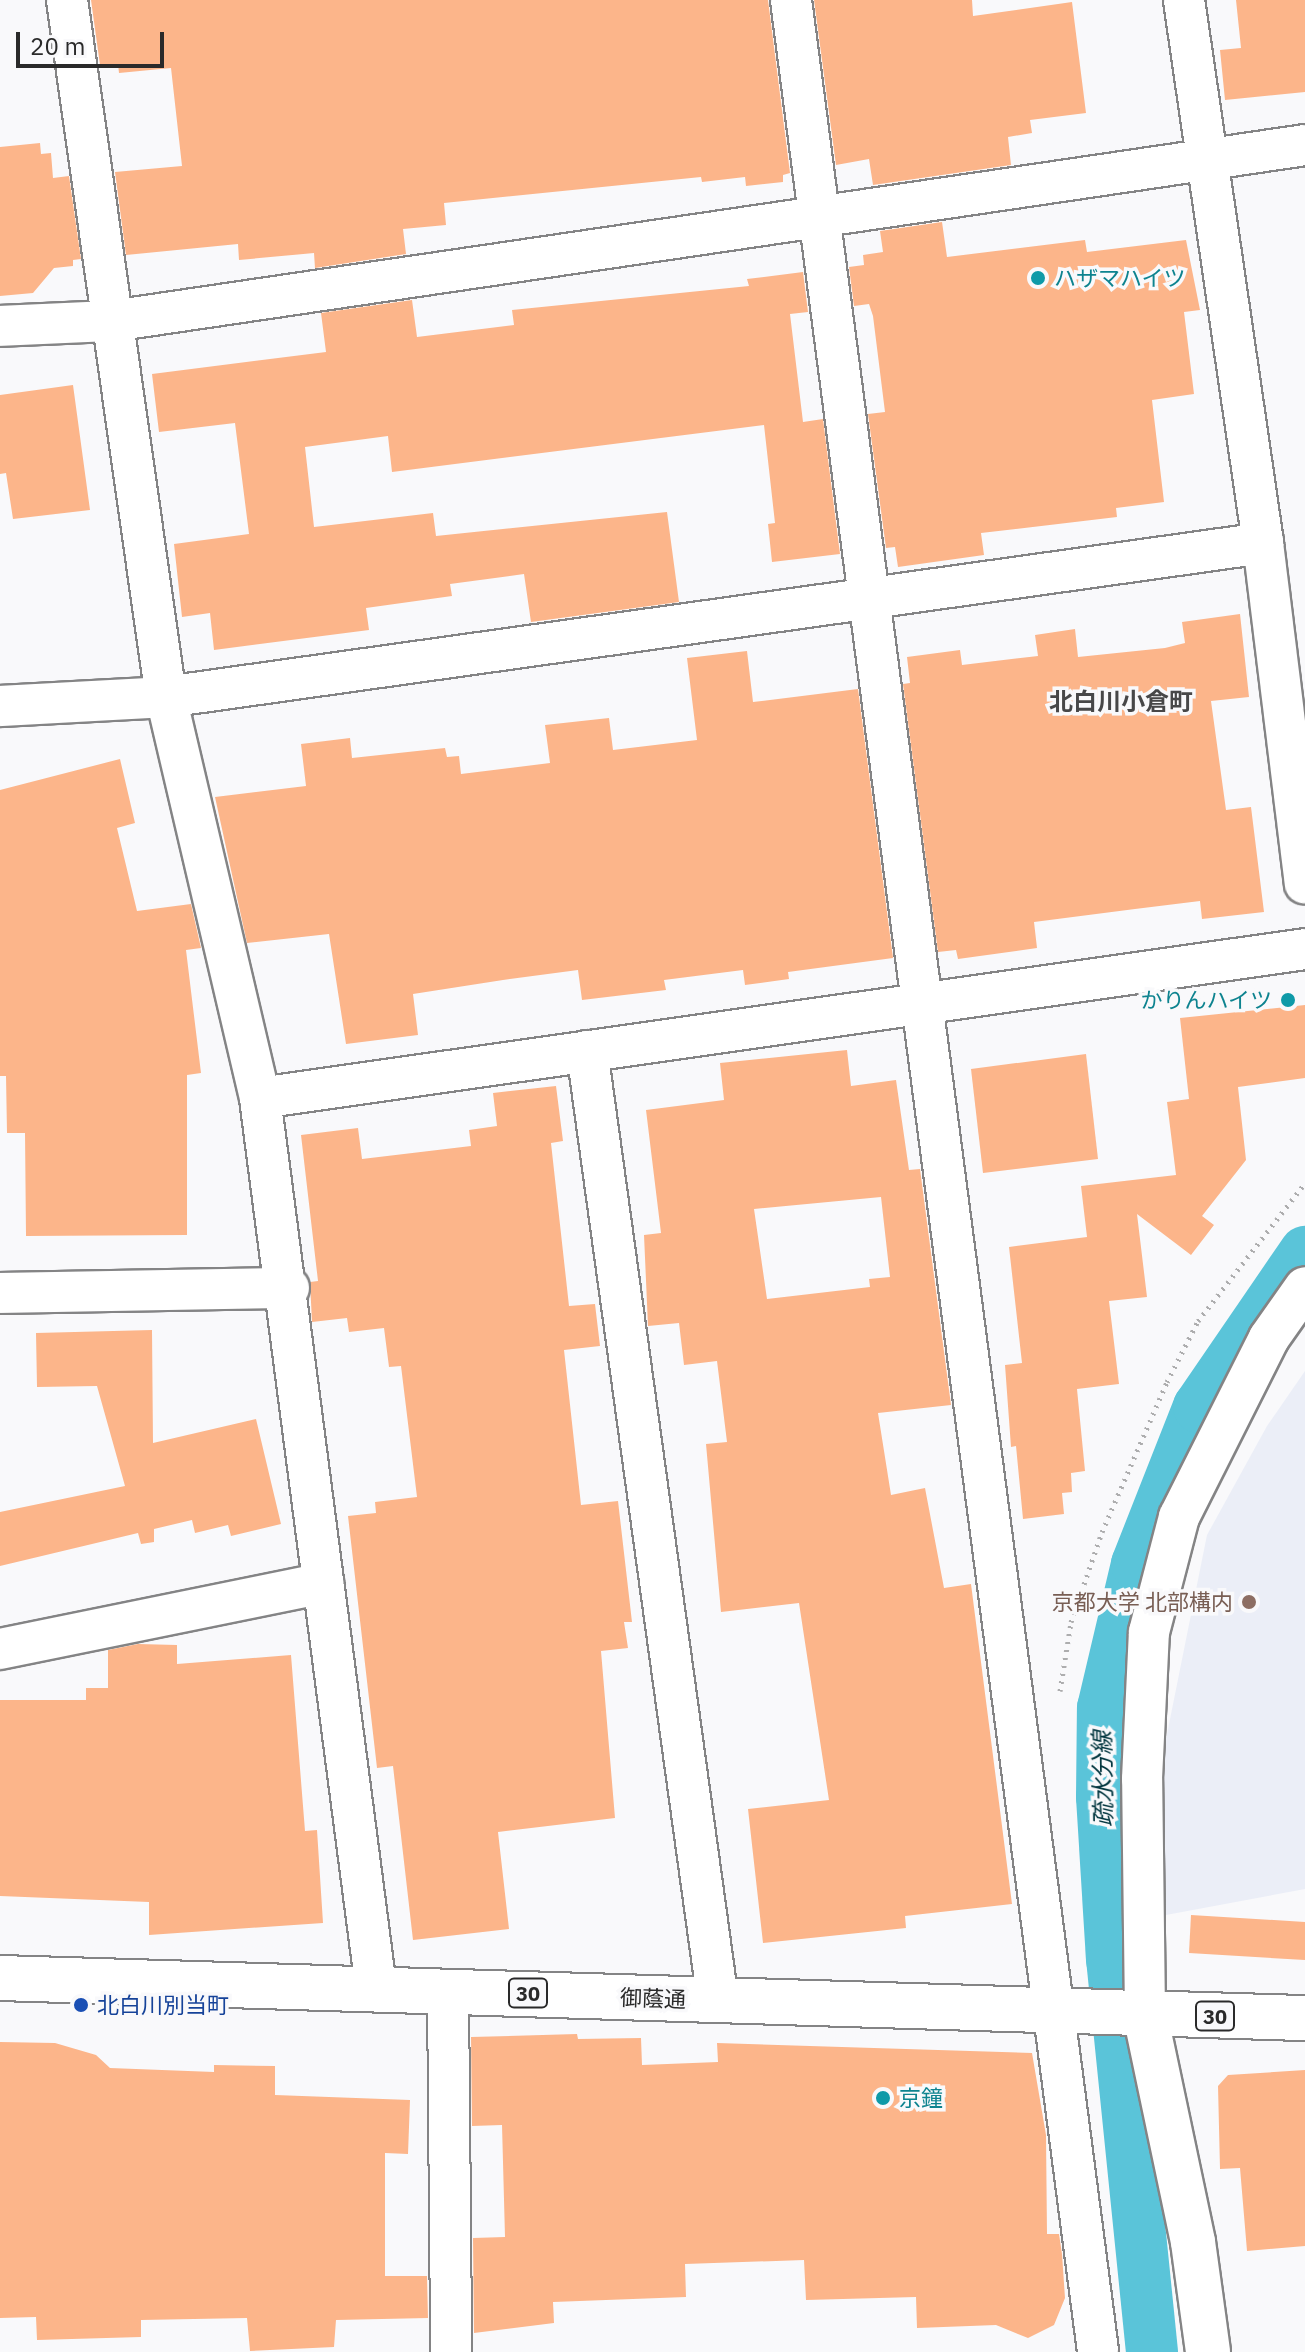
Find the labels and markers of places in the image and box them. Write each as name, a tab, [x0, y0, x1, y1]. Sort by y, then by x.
place label: ハザマハイツ	[1054, 265, 1186, 291]
marker: ハザマハイツ	[1029, 269, 1047, 287]
place label: かりんハイツ	[1140, 987, 1272, 1013]
marker: かりんハイツ	[1279, 991, 1297, 1009]
place label: 京都大学 北部構内	[1052, 1589, 1233, 1615]
marker: 京都大学 北部構内	[1240, 1593, 1258, 1611]
place label: 北白川別当町	[97, 1992, 229, 2018]
marker: 北白川別当町	[72, 1996, 90, 2014]
place label: 京鐘	[899, 2085, 943, 2111]
marker: 京鐘	[874, 2089, 892, 2107]

